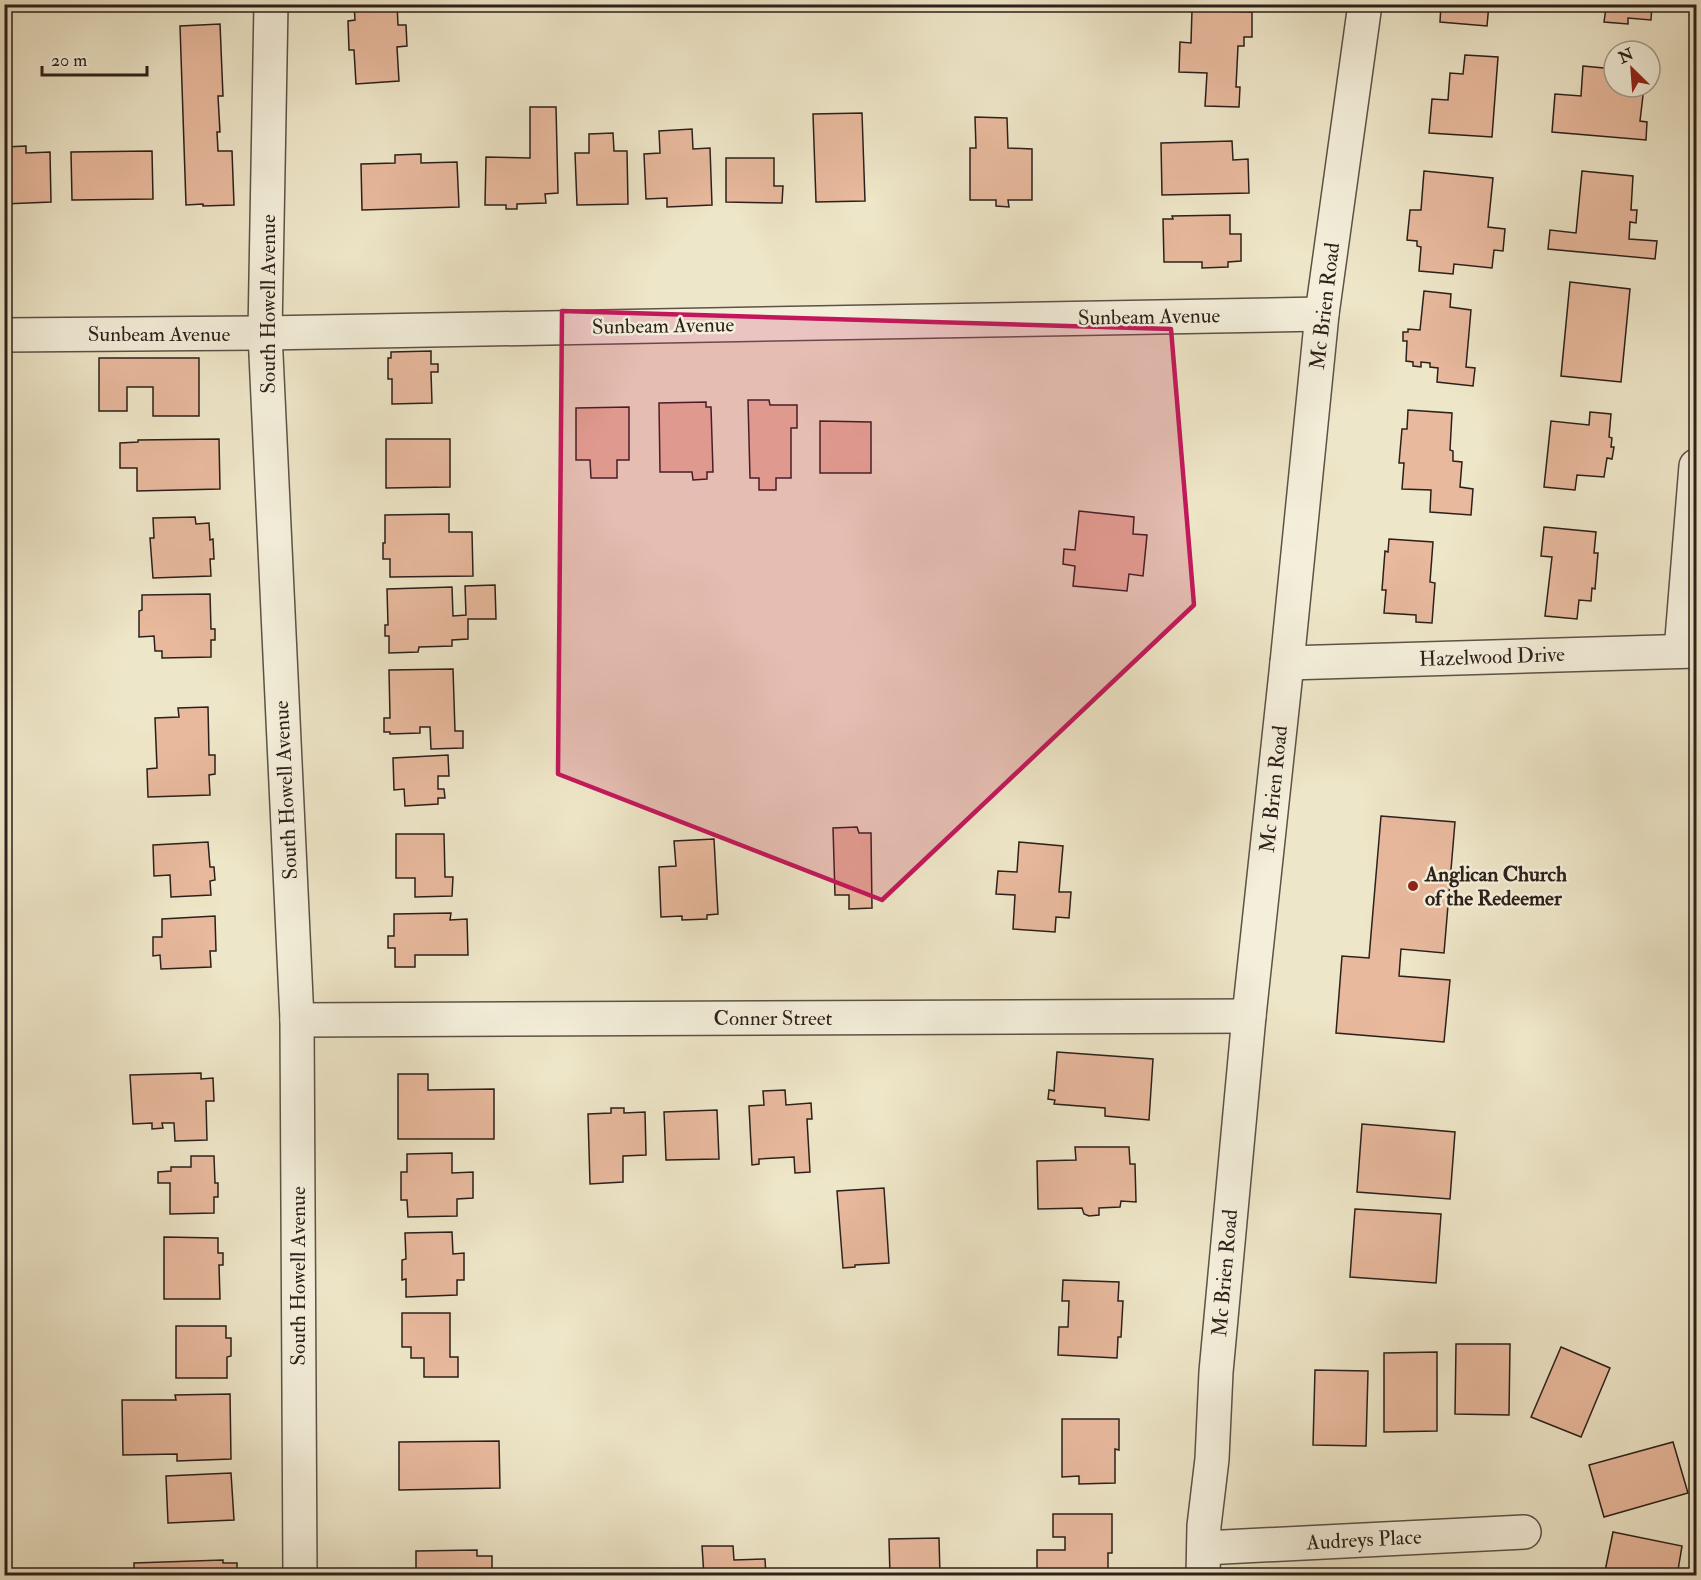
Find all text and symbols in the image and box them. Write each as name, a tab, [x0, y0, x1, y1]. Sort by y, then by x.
scale bar	[42, 39, 147, 77]
north arrow	[1602, 39, 1662, 99]
text: N	[1614, 44, 1637, 69]
text: 20 m	[51, 49, 87, 72]
street label: South Howell Avenue	[255, 214, 282, 394]
street label: Mc Brien Road	[1304, 240, 1346, 371]
street label: Sunbeam Avenue	[1078, 302, 1221, 332]
street label: Sunbeam Avenue	[592, 311, 735, 341]
street label: Sunbeam Avenue	[88, 321, 230, 348]
street label: Hazelwood Drive	[1419, 641, 1566, 673]
street label: South Howell Avenue	[268, 700, 304, 880]
street label: Mc Brien Road	[1254, 723, 1294, 854]
place label: Anglican Church of the Redeemer	[1424, 861, 1567, 912]
marker: Anglican Church of the Redeemer	[1406, 879, 1420, 893]
street label: Conner Street	[714, 1005, 833, 1032]
street label: South Howell Avenue	[285, 1186, 312, 1366]
street label: Mc Brien Road	[1206, 1208, 1244, 1338]
street label: Audreys Place	[1305, 1523, 1423, 1557]

